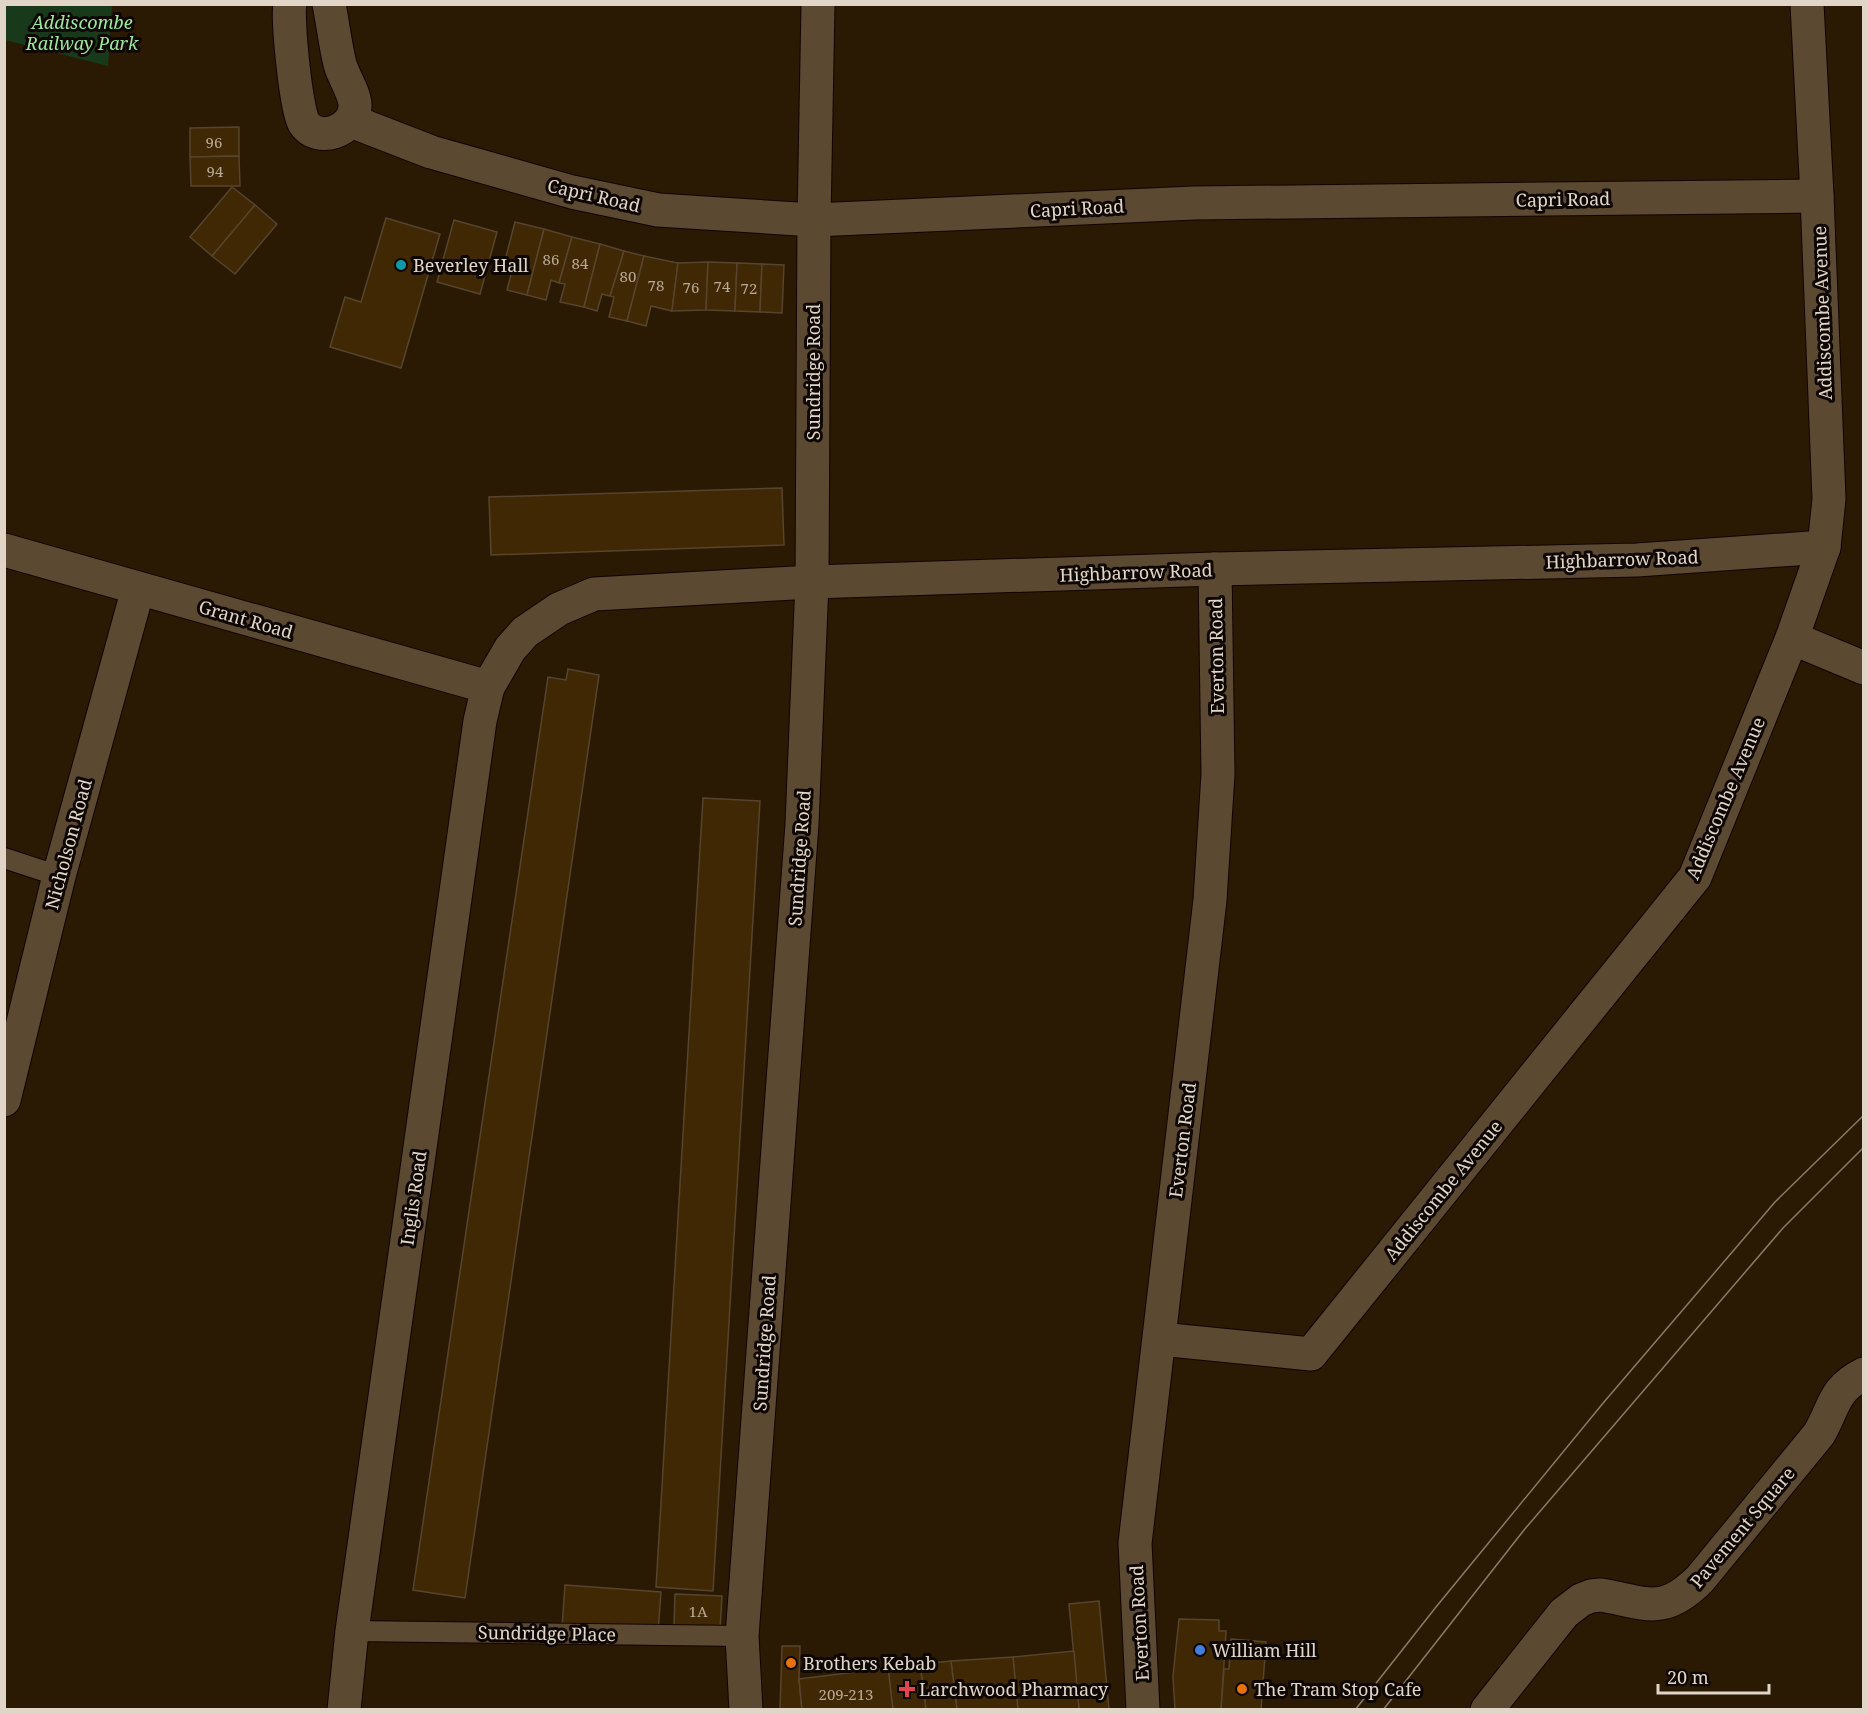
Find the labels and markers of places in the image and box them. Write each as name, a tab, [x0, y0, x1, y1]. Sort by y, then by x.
place label: Beverley Hall	[413, 253, 529, 277]
marker: Beverley Hall	[394, 258, 408, 272]
place label: William Hill	[1212, 1638, 1317, 1662]
marker: William Hill	[1193, 1643, 1207, 1657]
place label: Brothers Kebab	[803, 1651, 936, 1675]
marker: Brothers Kebab	[784, 1656, 798, 1670]
place label: Larchwood Pharmacy	[919, 1677, 1109, 1701]
place label: The Tram Stop Cafe	[1254, 1677, 1421, 1701]
marker: Larchwood Pharmacy	[900, 1682, 914, 1696]
marker: The Tram Stop Cafe	[1235, 1682, 1249, 1696]

